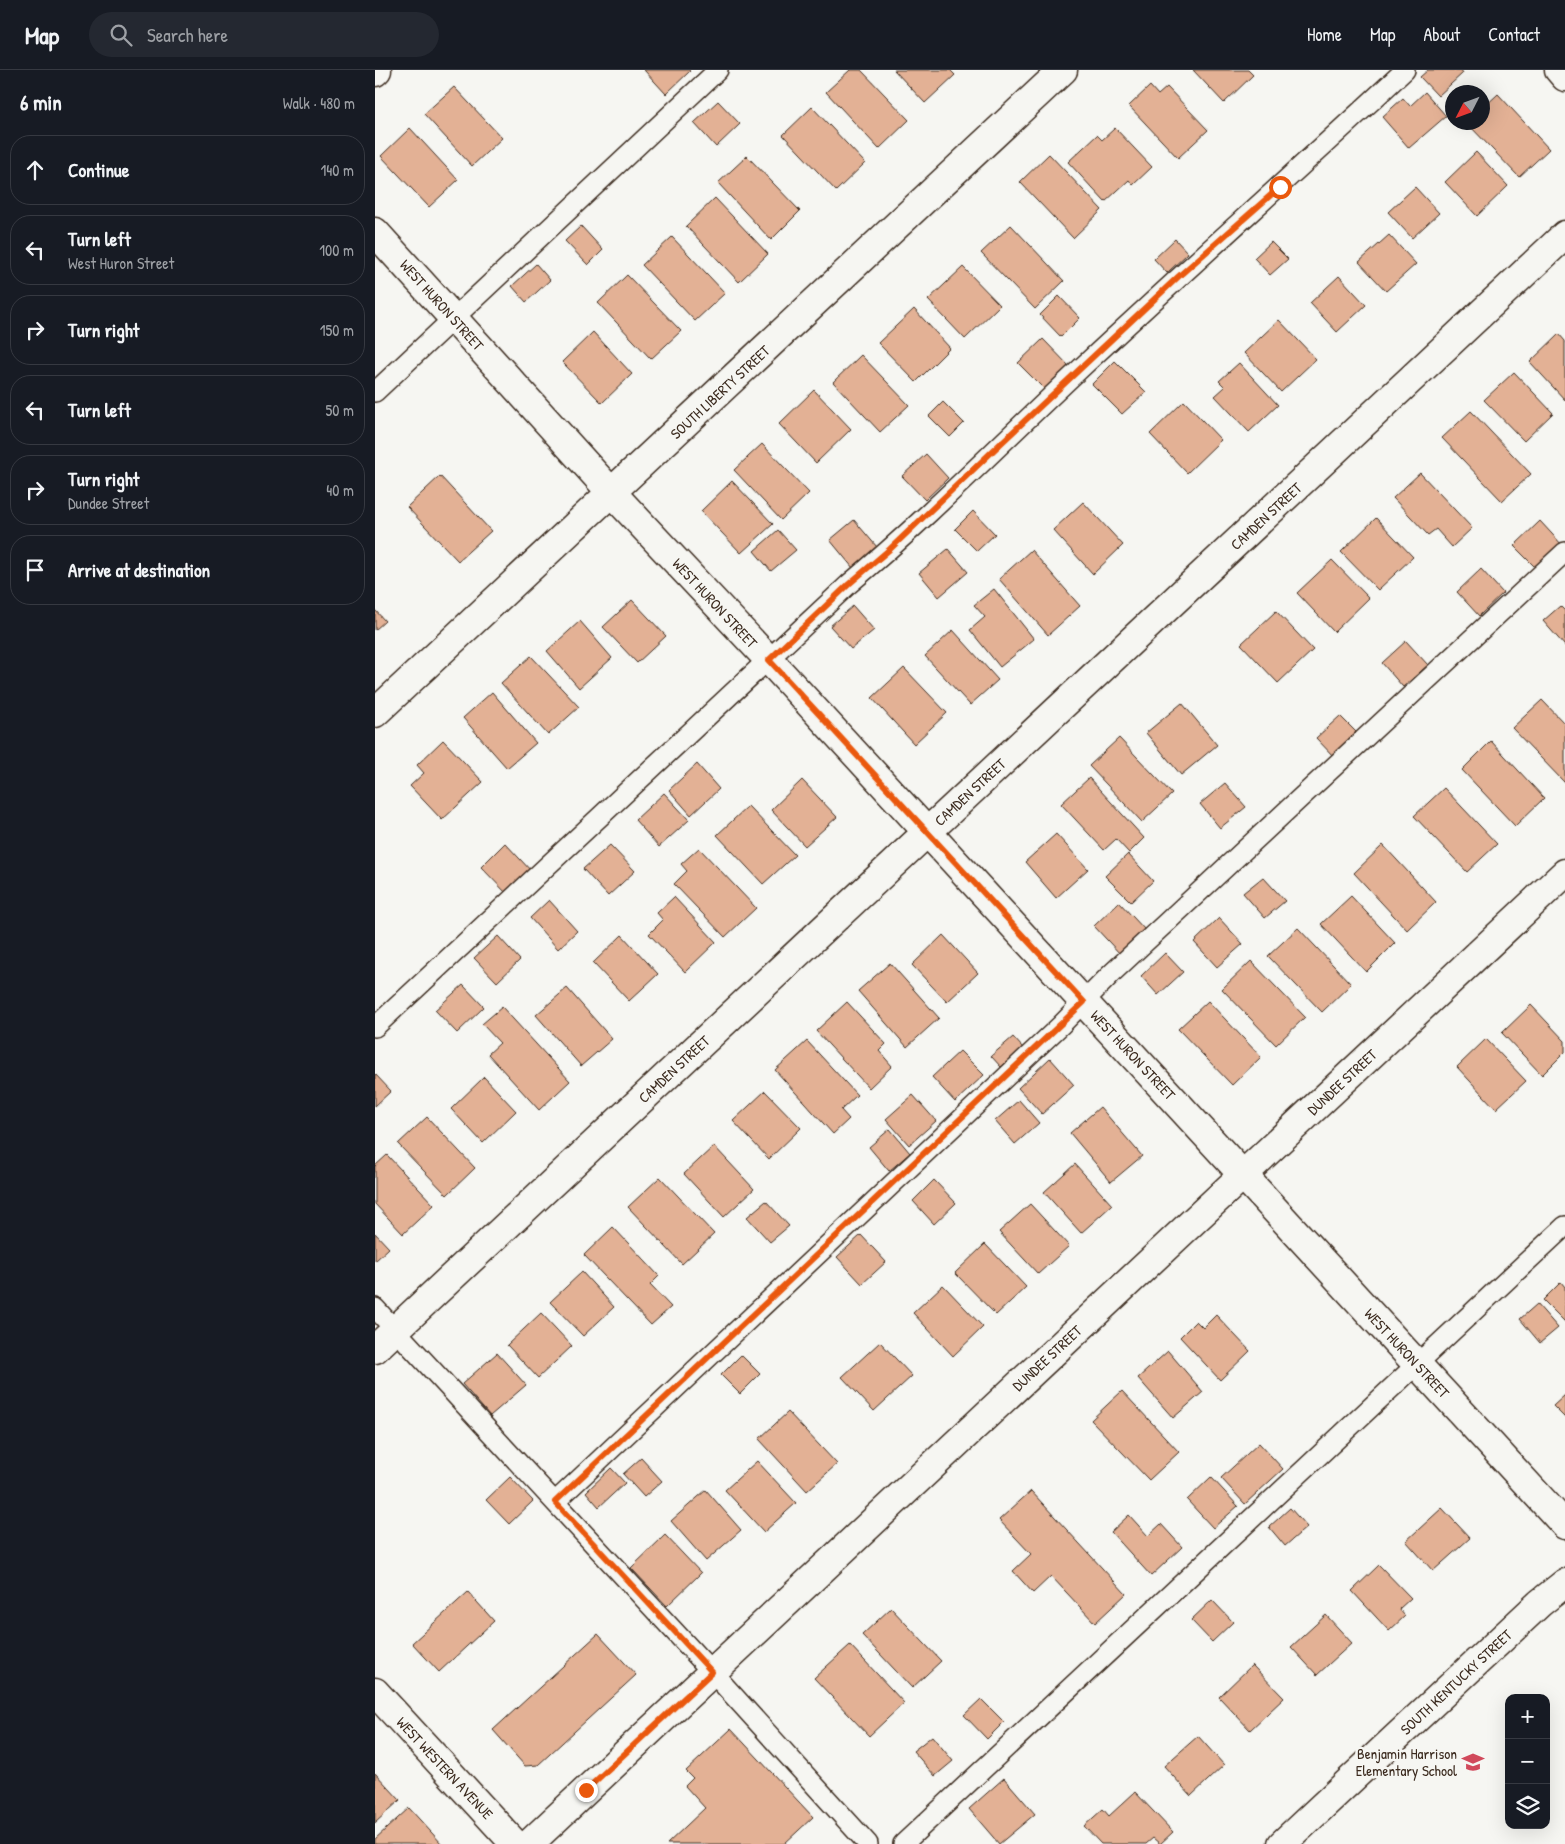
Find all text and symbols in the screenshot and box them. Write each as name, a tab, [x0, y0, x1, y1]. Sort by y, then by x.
search box	[89, 12, 439, 57]
text: Map	[25, 19, 59, 51]
icon: search	[107, 21, 135, 49]
text: Search here	[147, 22, 228, 48]
text: Home	[1307, 22, 1342, 47]
text: Map	[1370, 22, 1395, 47]
text: About	[1423, 22, 1460, 47]
text: Contact	[1488, 22, 1540, 47]
north arrow	[1445, 85, 1490, 130]
text: 6 min	[20, 88, 62, 117]
text: Walk · 480 m	[283, 92, 355, 114]
icon: ahead	[21, 156, 49, 184]
text: Continue	[68, 157, 129, 183]
text: 140 m	[320, 159, 354, 181]
route start	[1269, 176, 1292, 199]
text: Turn left	[68, 226, 131, 252]
icon: left	[21, 236, 49, 264]
text: 100 m	[319, 239, 354, 261]
text: West Huron Street	[68, 252, 174, 274]
street label: WEST HURON STREET	[395, 255, 489, 356]
icon: right	[21, 316, 49, 344]
text: Turn right	[68, 317, 139, 343]
text: 150 m	[320, 319, 354, 341]
street label: SOUTH LIBERTY STREET	[666, 340, 775, 444]
icon: left	[21, 396, 49, 424]
text: Turn left	[68, 397, 131, 423]
text: 50 m	[326, 399, 354, 421]
text: Turn right	[68, 466, 139, 492]
icon: right	[21, 476, 49, 504]
street label: CAMDEN STREET	[1226, 477, 1307, 555]
text: 40 m	[326, 479, 354, 501]
text: Dundee Street	[68, 492, 149, 514]
street label: WEST HURON STREET	[668, 553, 763, 653]
icon: arrive	[21, 556, 49, 584]
text: Arrive at destination	[68, 557, 210, 583]
street label: CAMDEN STREET	[930, 753, 1011, 831]
street label: WEST HURON STREET	[1086, 1005, 1181, 1105]
street label: CAMDEN STREET	[634, 1030, 715, 1108]
street label: DUNDEE STREET	[1303, 1044, 1382, 1120]
street label: WEST HURON STREET	[1360, 1303, 1455, 1403]
street label: DUNDEE STREET	[1008, 1320, 1087, 1396]
street label: SOUTH KENTUCKY STREET	[1396, 1624, 1517, 1739]
map controls	[1505, 1694, 1550, 1829]
button: +	[1505, 1694, 1550, 1739]
street label: WEST WESTERN AVENUE	[392, 1712, 498, 1824]
button: −	[1505, 1739, 1550, 1784]
place label: Benjamin Harrison Elementary School	[1356, 1743, 1457, 1781]
school or university icon: Benjamin Harrison Elementary School	[1460, 1749, 1486, 1775]
route end	[575, 1779, 598, 1802]
button: layers	[1505, 1784, 1550, 1829]

